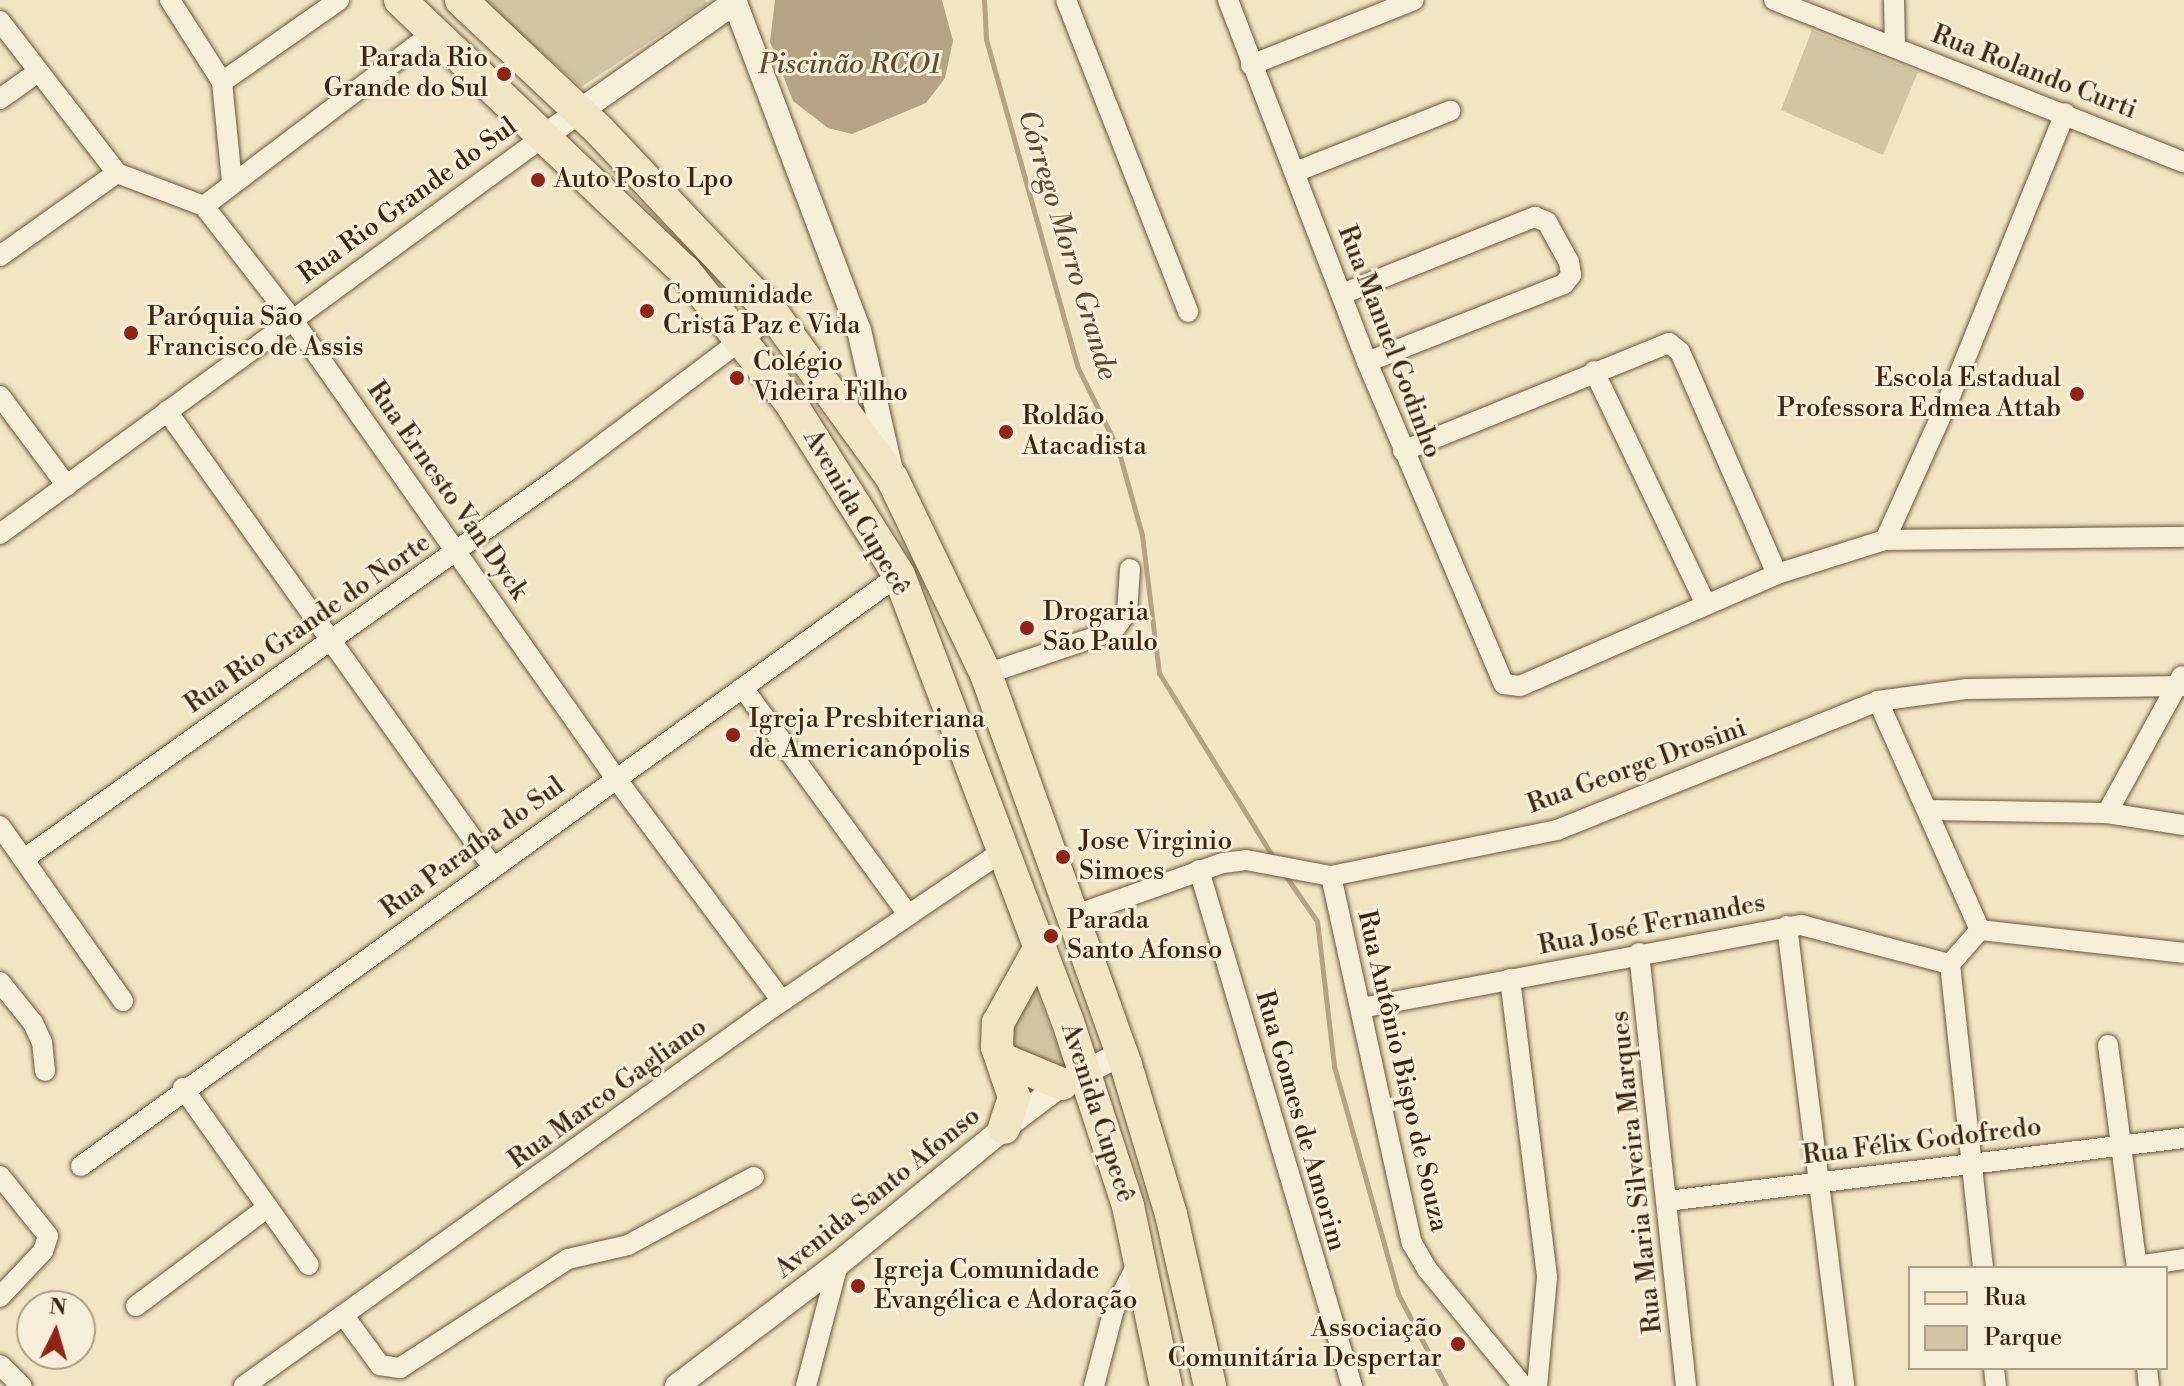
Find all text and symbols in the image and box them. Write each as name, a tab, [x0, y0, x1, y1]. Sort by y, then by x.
street label: Rua Rolando Curti	[1927, 20, 2141, 126]
place label: Parada Rio Grande do Sul	[324, 43, 488, 104]
water label: Piscinão RCO1	[759, 48, 939, 82]
marker: Parada Rio Grande do Sul	[495, 65, 513, 83]
water label: Córrego Morro Grande	[1010, 106, 1124, 384]
street label: Rua Rio Grande do Sul	[293, 111, 523, 291]
place label: Auto Posto Lpo	[554, 164, 733, 196]
marker: Auto Posto Lpo	[529, 171, 547, 189]
street label: Rua Manuel Godinho	[1330, 221, 1448, 463]
place label: Comunidade Cristã Paz e Vida	[663, 280, 860, 342]
place label: Paróquia São Francisco de Assis	[147, 302, 364, 364]
marker: Comunidade Cristã Paz e Vida	[638, 302, 656, 320]
marker: Paróquia São Francisco de Assis	[122, 324, 140, 342]
place label: Colégio Videira Filho	[753, 347, 908, 408]
place label: Escola Estadual Professora Edmea Attab	[1777, 363, 2061, 424]
marker: Colégio Videira Filho	[728, 369, 746, 387]
street label: Rua Ernesto Van Dyck	[360, 376, 534, 606]
marker: Escola Estadual Professora Edmea Attab	[2068, 385, 2086, 403]
place label: Roldão Atacadista	[1022, 401, 1147, 462]
marker: Roldão Atacadista	[997, 423, 1015, 441]
street label: Avenida Cupecê	[796, 424, 916, 602]
street label: Rua Rio Grande do Norte	[179, 527, 437, 721]
place label: Drogaria São Paulo	[1043, 597, 1158, 658]
marker: Drogaria São Paulo	[1018, 619, 1036, 637]
place label: Igreja Presbiteriana de Americanópolis	[749, 704, 985, 766]
street label: Rua George Drosini	[1523, 713, 1751, 821]
marker: Igreja Presbiteriana de Americanópolis	[724, 726, 742, 744]
street label: Rua Paraíba do Sul	[375, 771, 571, 925]
place label: Jose Virginio Simoes	[1079, 826, 1232, 888]
marker: Jose Virginio Simoes	[1054, 848, 1072, 866]
street label: Rua José Fernandes	[1536, 888, 1768, 962]
place label: Parada Santo Afonso	[1067, 905, 1222, 966]
street label: Rua Antônio Bispo de Souza	[1350, 907, 1454, 1235]
marker: Parada Santo Afonso	[1042, 927, 1060, 945]
street label: Rua Gomes de Amorim	[1248, 987, 1352, 1255]
street label: Rua Maria Silveira Marques	[1605, 1009, 1669, 1335]
street label: Rua Marco Gagliano	[503, 1012, 713, 1176]
street label: Avenida Cupecê	[1053, 1019, 1141, 1207]
street label: Avenida Santo Afonso	[769, 1101, 987, 1285]
street label: Rua Félix Godofredo	[1801, 1112, 2043, 1172]
place label: Igreja Comunidade Evangélica e Adoração	[874, 1255, 1137, 1316]
legend	[1908, 1266, 2168, 1370]
marker: Igreja Comunidade Evangélica e Adoração	[849, 1277, 867, 1295]
text: Rua	[1984, 1283, 2026, 1313]
north arrow	[16, 1290, 96, 1370]
text: N	[48, 1293, 68, 1322]
place label: Associação Comunitária Despertar	[1168, 1313, 1442, 1374]
text: Parque	[1984, 1323, 2062, 1353]
marker: Associação Comunitária Despertar	[1449, 1335, 1467, 1353]

